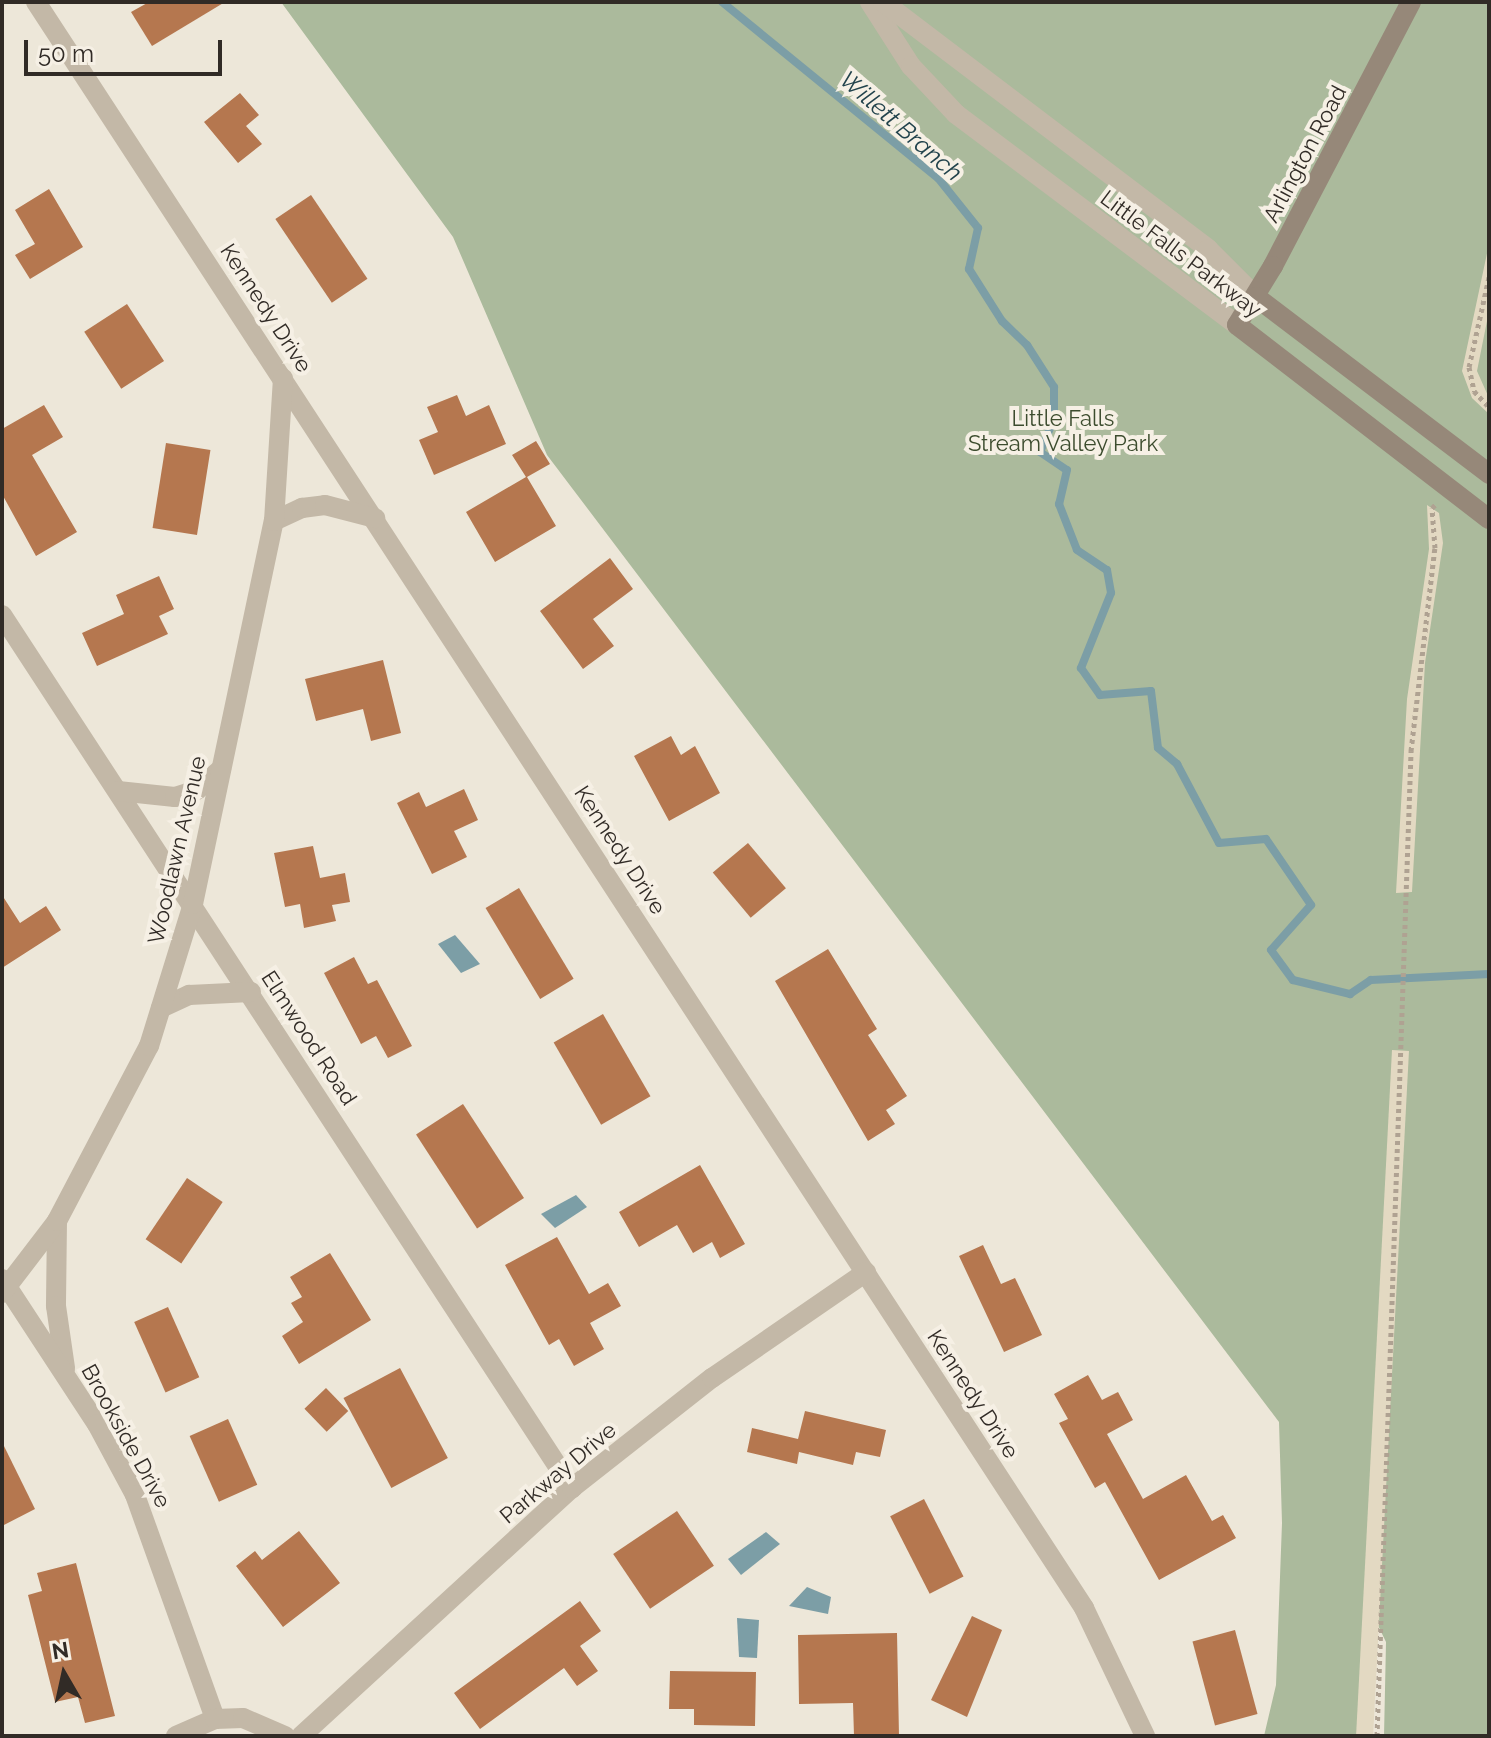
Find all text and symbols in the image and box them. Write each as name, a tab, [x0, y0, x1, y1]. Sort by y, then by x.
scale bar	[28, 24, 226, 74]
text: 50 m	[38, 39, 94, 68]
water label: Willett Branch	[834, 65, 968, 187]
street label: Arlington Road	[1258, 81, 1352, 227]
street label: Little Falls Parkway	[1095, 185, 1267, 323]
street label: Kennedy Drive	[214, 238, 318, 378]
park label: Little Falls Stream Valley Park	[967, 405, 1159, 456]
street label: Woodlawn Avenue	[142, 753, 212, 947]
street label: Kennedy Drive	[568, 780, 672, 920]
street label: Elmwood Road	[256, 966, 362, 1110]
street label: Kennedy Drive	[921, 1324, 1025, 1464]
street label: Brookside Drive	[76, 1360, 176, 1512]
street label: Parkway Drive	[494, 1417, 622, 1529]
north arrow	[24, 1634, 104, 1714]
text: N	[50, 1636, 71, 1664]

